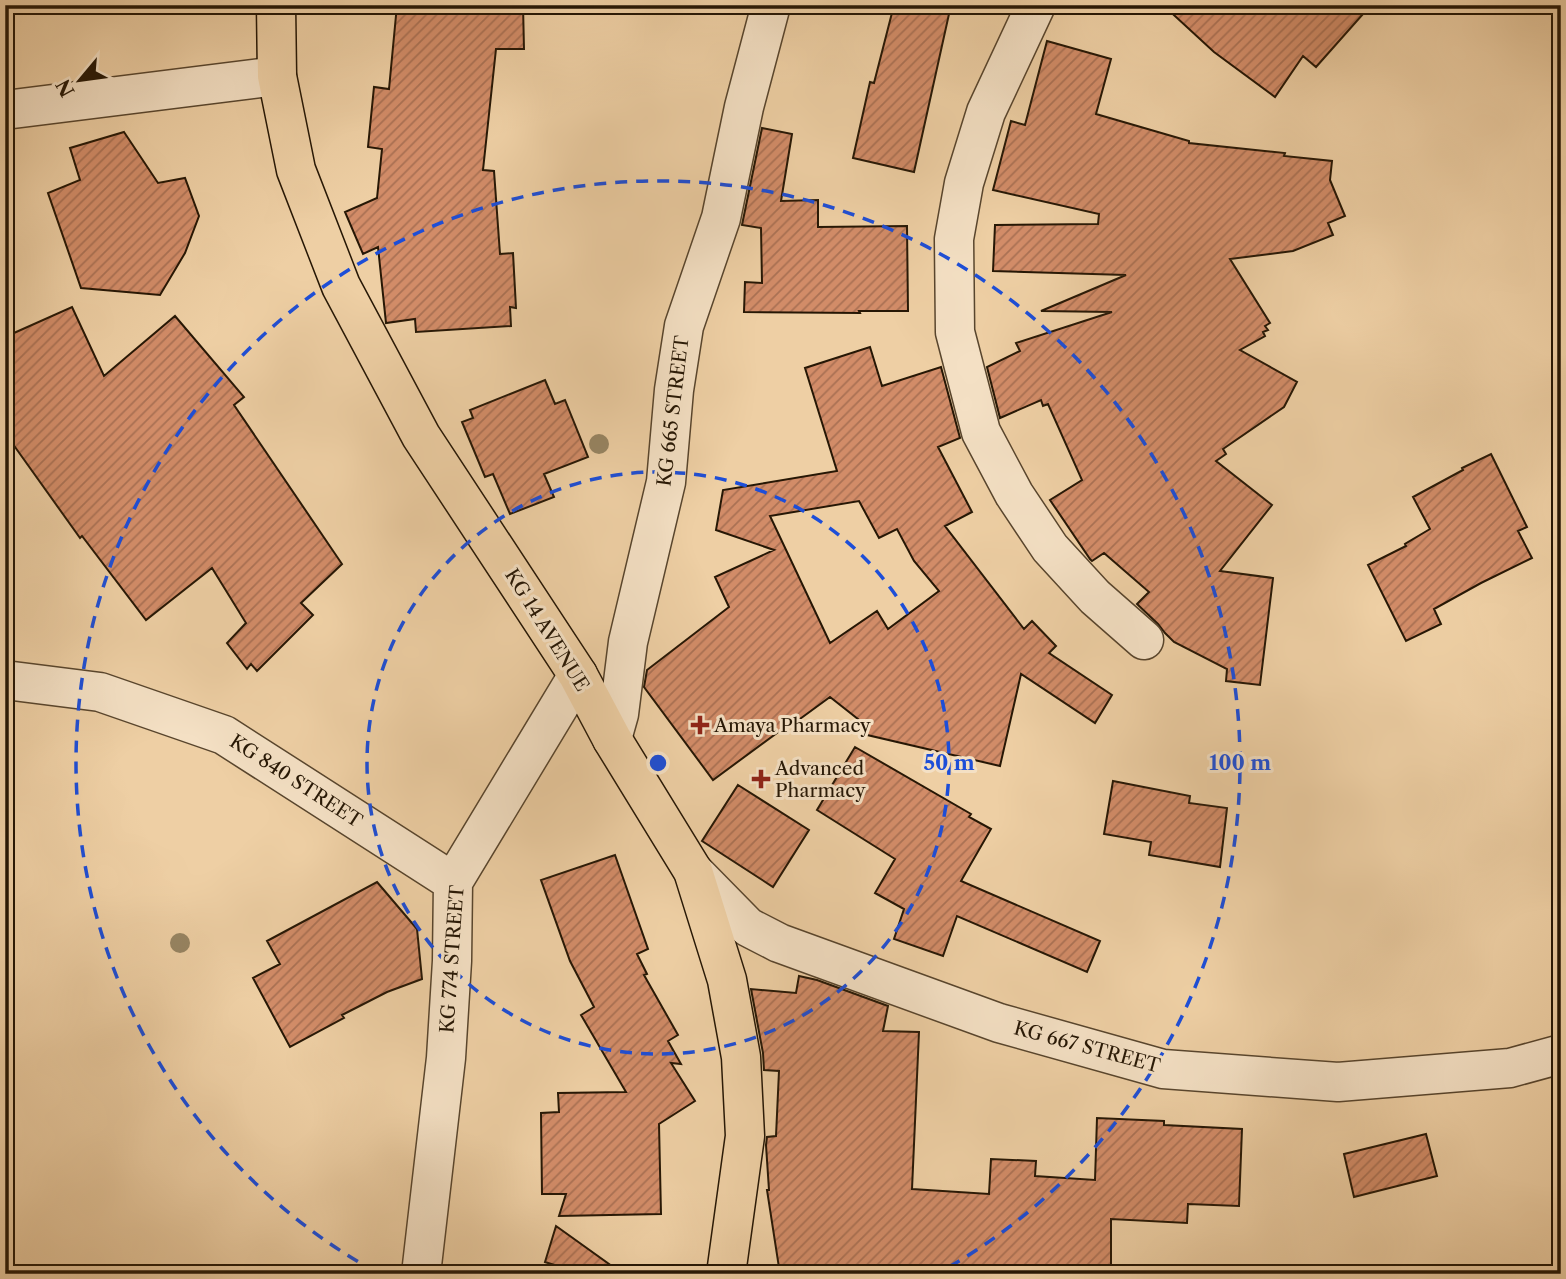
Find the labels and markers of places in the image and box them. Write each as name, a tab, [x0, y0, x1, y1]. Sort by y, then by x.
place label: Amaya Pharmacy	[713, 714, 871, 737]
marker: Amaya Pharmacy	[692, 717, 708, 733]
centre of rings	[646, 751, 670, 775]
place label: Advanced Pharmacy	[774, 757, 866, 802]
marker: Advanced Pharmacy	[753, 771, 769, 787]

